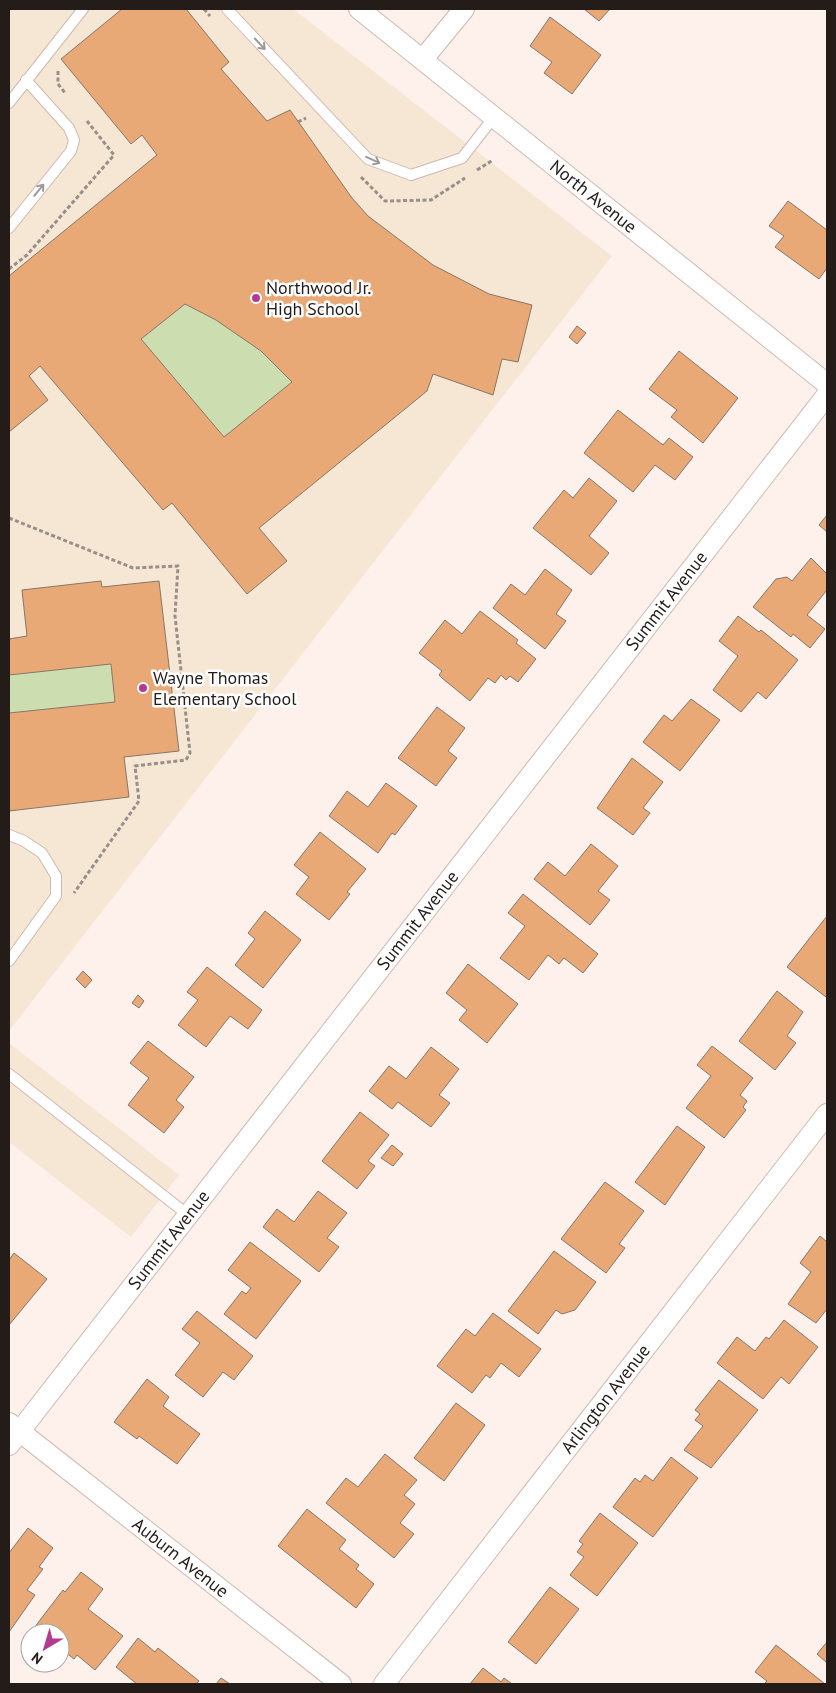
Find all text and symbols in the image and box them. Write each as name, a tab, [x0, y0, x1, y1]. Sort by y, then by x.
one-way arrow	[254, 38, 266, 51]
street label: North Avenue	[545, 154, 642, 238]
one-way arrow	[366, 155, 381, 165]
one-way arrow	[34, 184, 45, 197]
place label: Northwood Jr. High School	[266, 276, 371, 320]
marker: Northwood Jr. High School	[250, 292, 262, 304]
street label: Summit Avenue	[620, 546, 712, 655]
place label: Wayne Thomas Elementary School	[153, 666, 297, 710]
marker: Wayne Thomas Elementary School	[137, 682, 149, 694]
street label: Summit Avenue	[371, 866, 463, 974]
street label: Summit Avenue	[122, 1185, 214, 1294]
street label: Arlington Avenue	[555, 1339, 655, 1458]
street label: Auburn Avenue	[128, 1512, 233, 1602]
north arrow	[20, 1623, 70, 1673]
text: N	[28, 1648, 46, 1668]

